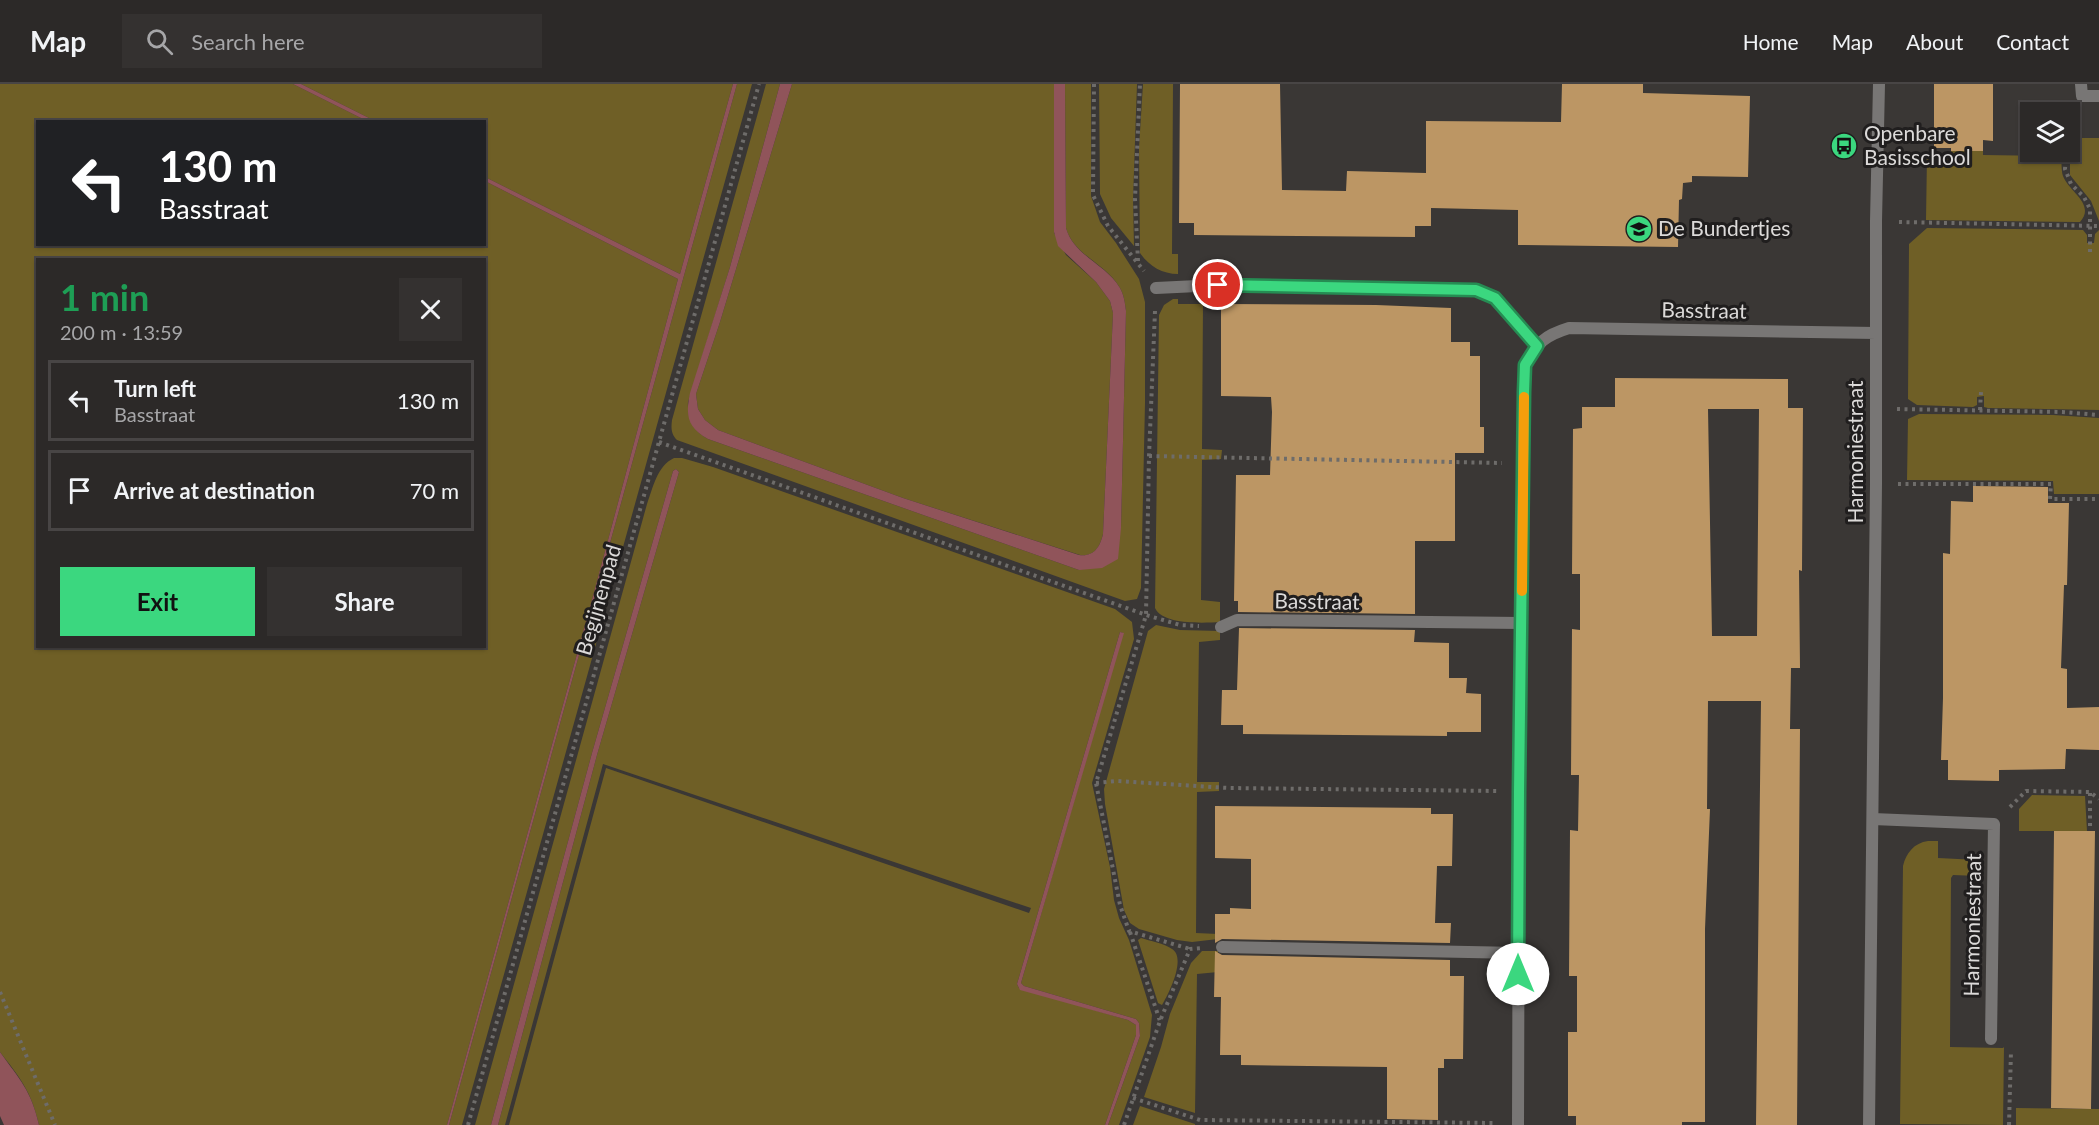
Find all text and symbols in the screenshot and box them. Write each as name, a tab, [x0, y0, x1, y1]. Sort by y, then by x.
search box	[122, 14, 542, 68]
text: Map	[30, 24, 86, 58]
icon: search	[143, 25, 176, 58]
text: Search here	[191, 28, 305, 55]
text: Home	[1743, 29, 1799, 54]
text: Map	[1832, 29, 1873, 54]
text: About	[1906, 29, 1963, 54]
text: Contact	[1996, 29, 2069, 54]
map controls	[2020, 102, 2080, 162]
button: layers	[2020, 102, 2080, 162]
place label: Openbare Basisschool	[1864, 120, 1971, 169]
bus stop icon: Openbare Basisschool	[1829, 131, 1859, 161]
text: 130 m	[159, 141, 277, 191]
icon: left	[60, 144, 138, 222]
text: Basstraat	[159, 192, 269, 225]
school or university icon: De Bundertjes	[1624, 214, 1654, 244]
place label: De Bundertjes	[1658, 215, 1790, 240]
pin	[1192, 259, 1243, 310]
icon: arrive	[1201, 268, 1234, 301]
text: 1 min	[60, 275, 149, 319]
button: close	[399, 278, 462, 341]
street label: Basstraat	[1661, 296, 1747, 323]
text: 200 m · 13:59	[60, 320, 183, 344]
text: Turn left	[114, 375, 196, 402]
street label: Harmoniestraat	[1842, 380, 1867, 524]
icon: left	[63, 384, 96, 417]
text: 130 m	[397, 387, 459, 414]
text: Basstraat	[114, 402, 195, 426]
icon: arrive	[63, 474, 96, 507]
text: Arrive at destination	[114, 477, 315, 504]
text: 70 m	[410, 477, 459, 504]
street label: Begijnenpad	[570, 541, 625, 658]
button: Exit	[60, 567, 255, 636]
button: Share	[267, 567, 462, 636]
street label: Basstraat	[1274, 587, 1360, 614]
street label: Harmoniestraat	[1958, 853, 1985, 997]
position arrow	[1486, 942, 1550, 1006]

